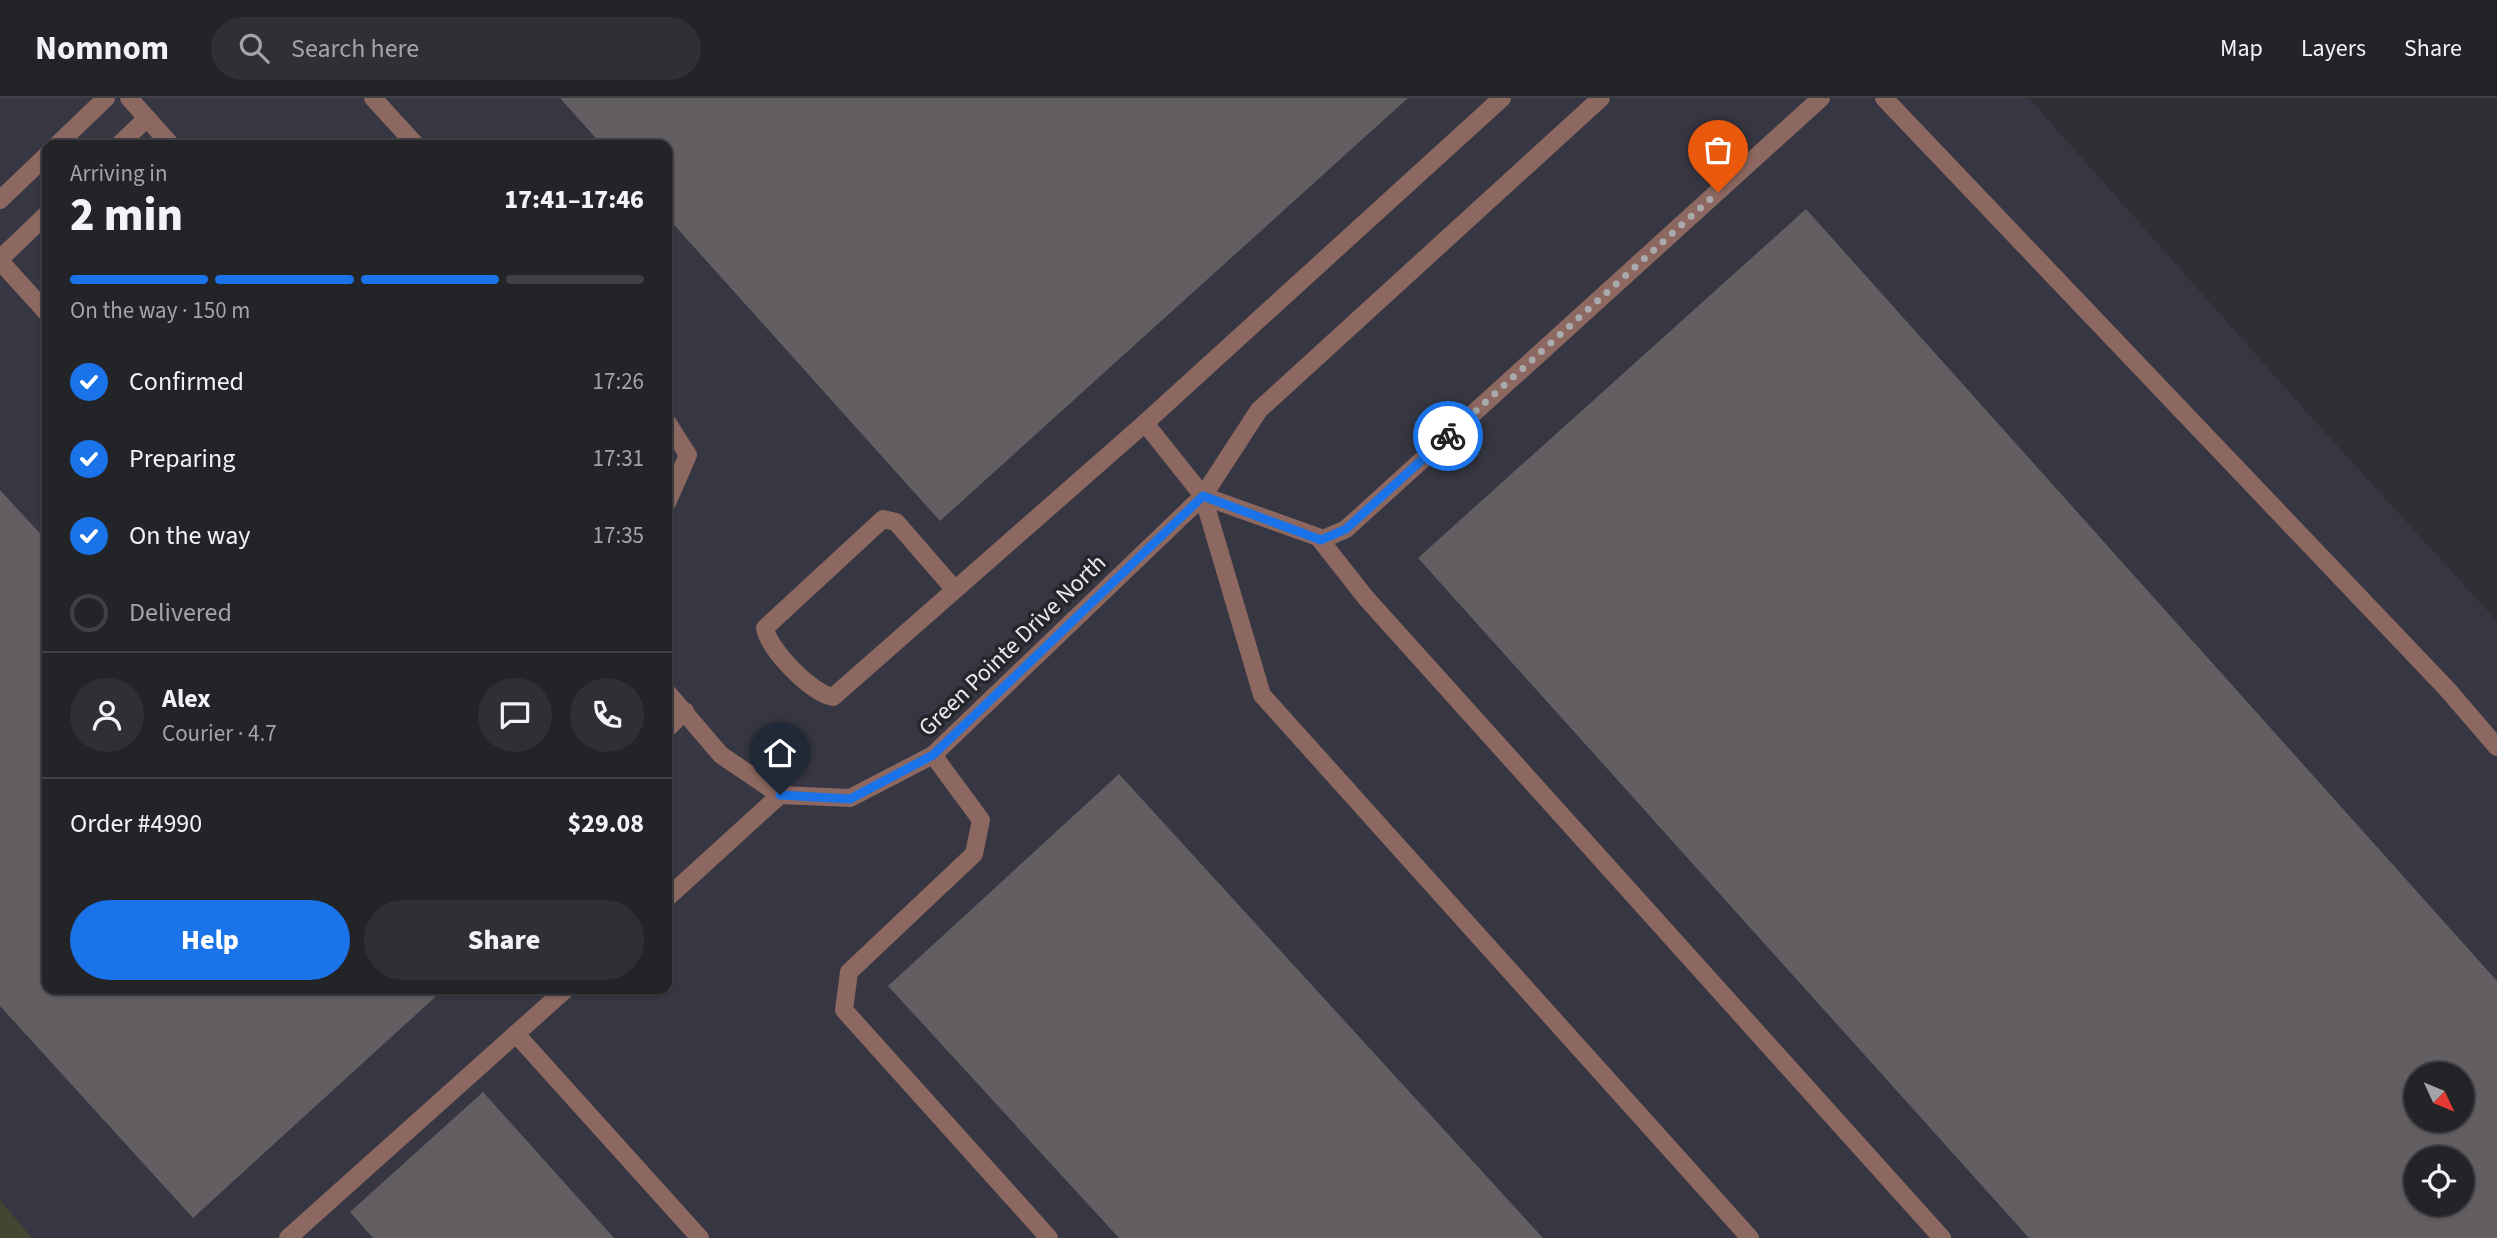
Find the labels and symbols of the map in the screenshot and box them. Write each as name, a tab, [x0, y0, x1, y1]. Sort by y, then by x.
pin	[1688, 120, 1748, 192]
courier	[1413, 401, 1483, 471]
street label: Green Pointe Drive North	[911, 546, 1114, 744]
pin	[750, 723, 810, 795]
north arrow	[2404, 1062, 2474, 1132]

